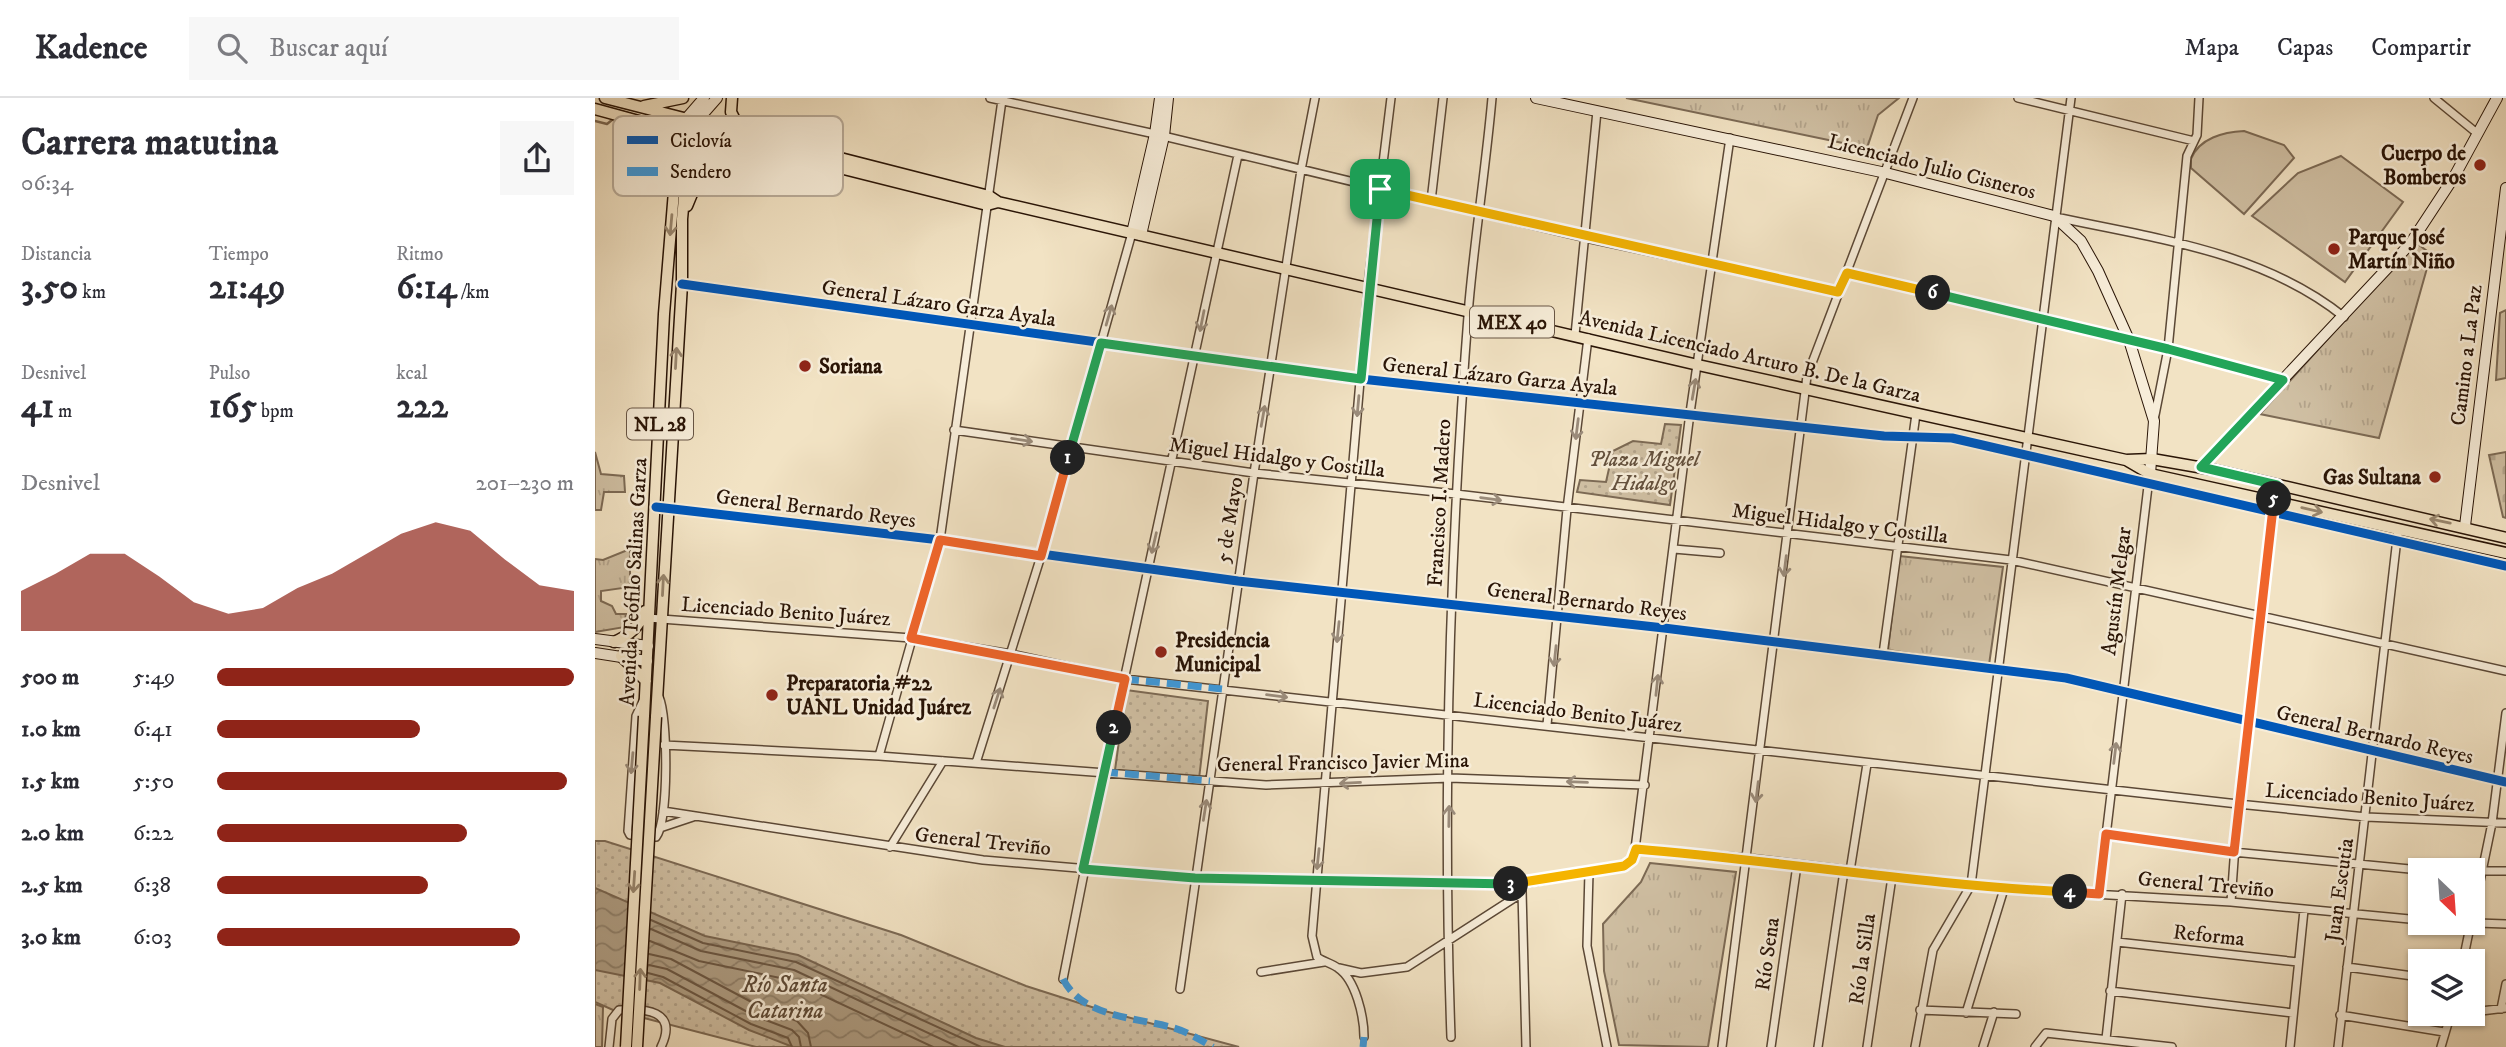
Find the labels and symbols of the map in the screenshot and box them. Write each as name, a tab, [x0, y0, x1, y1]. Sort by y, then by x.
legend	[613, 116, 843, 196]
street label: Licenciado Julio Cisneros	[1825, 129, 2038, 205]
text: Ciclovía	[670, 130, 732, 153]
place label: Cuerpo de Bomberos	[2381, 141, 2466, 191]
marker: Cuerpo de Bomberos	[2472, 157, 2488, 173]
pin	[1350, 159, 1410, 219]
text: Sendero	[670, 161, 731, 184]
one-way arrow	[664, 213, 677, 236]
place label: Parque José Martín Niño	[2348, 225, 2455, 275]
marker: Parque José Martín Niño	[2326, 241, 2342, 257]
street label: General Lázaro Garza Ayala	[820, 275, 1058, 333]
pin: 6	[1915, 276, 1951, 310]
street label: Camino a La Paz	[2445, 283, 2489, 427]
one-way arrow	[1103, 305, 1116, 327]
street label: Avenida Licenciado Arturo B. De la Garza	[1576, 305, 1923, 409]
road number: MEX 40	[1470, 306, 1554, 338]
one-way arrow	[1194, 309, 1208, 332]
one-way arrow	[670, 347, 683, 370]
street label: General Lázaro Garza Ayala	[1381, 352, 1619, 402]
place label: Soriana	[819, 354, 883, 380]
marker: Soriana	[797, 358, 813, 374]
one-way arrow	[1688, 378, 1701, 401]
one-way arrow	[1352, 394, 1365, 417]
one-way arrow	[1257, 405, 1270, 428]
road number: NL 28	[627, 408, 693, 440]
one-way arrow	[1570, 417, 1583, 440]
street label: Francisco I. Madero	[1423, 418, 1457, 588]
street label: Miguel Hidalgo y Costilla	[1167, 432, 1386, 484]
one-way arrow	[1010, 434, 1033, 447]
pin: 1	[1051, 440, 1085, 476]
park label: Plaza Miguel Hidalgo	[1589, 447, 1702, 497]
street label: Avenida Teófilo Salinas Garza	[614, 457, 654, 707]
place label: Gas Sultana	[2323, 465, 2422, 491]
marker: Gas Sultana	[2427, 469, 2443, 485]
street label: 5 de Mayo	[1210, 475, 1250, 565]
pin: 5	[2257, 482, 2291, 516]
street label: General Bernardo Reyes	[714, 484, 917, 534]
one-way arrow	[1479, 492, 1501, 505]
street label: Miguel Hidalgo y Costilla	[1730, 498, 1949, 550]
one-way arrow	[2300, 504, 2323, 517]
one-way arrow	[2429, 514, 2452, 528]
street label: Agustín Melgar	[2096, 525, 2138, 657]
one-way arrow	[1147, 531, 1160, 554]
one-way arrow	[1778, 554, 1791, 577]
one-way arrow	[657, 575, 670, 597]
street label: General Bernardo Reyes	[1485, 577, 1688, 627]
street label: Licenciado Benito Juárez	[680, 592, 892, 632]
one-way arrow	[1332, 621, 1345, 643]
place label: Presidencia Municipal	[1175, 628, 1271, 678]
marker: Presidencia Municipal	[1153, 644, 1169, 660]
one-way arrow	[1548, 644, 1561, 666]
place label: Preparatoria #22 UANL Unidad Juárez	[786, 671, 972, 721]
one-way arrow	[1651, 674, 1664, 696]
marker: Preparatoria #22 UANL Unidad Juárez	[764, 687, 780, 703]
street label: Licenciado Benito Juárez	[1472, 687, 1684, 739]
one-way arrow	[992, 688, 1004, 710]
one-way arrow	[1265, 689, 1287, 702]
street label: General Bernardo Reyes	[2274, 700, 2476, 770]
pin: 2	[1097, 710, 1131, 746]
one-way arrow	[2109, 742, 2122, 765]
street label: General Francisco Javier Mina	[1217, 748, 1469, 778]
one-way arrow	[625, 751, 638, 774]
one-way arrow	[1566, 776, 1589, 789]
one-way arrow	[1339, 777, 1362, 790]
street label: Licenciado Benito Juárez	[2264, 778, 2476, 818]
one-way arrow	[1750, 780, 1763, 803]
one-way arrow	[1199, 800, 1212, 822]
one-way arrow	[1443, 804, 1456, 827]
street label: General Treviño	[914, 822, 1052, 862]
street label: Juan Escutia	[2320, 836, 2360, 946]
one-way arrow	[1312, 847, 1325, 870]
north arrow	[2408, 858, 2485, 934]
pin: 3	[1493, 866, 1529, 902]
street label: General Treviño	[2137, 866, 2275, 904]
one-way arrow	[627, 870, 640, 893]
pin: 4	[2053, 874, 2087, 910]
street label: Río la Silla	[1844, 912, 1882, 1006]
street label: Río Sena	[1750, 916, 1786, 992]
street label: Reforma	[2172, 919, 2246, 953]
one-way arrow	[633, 968, 646, 991]
water label: Río Santa Catarina	[741, 971, 828, 1026]

